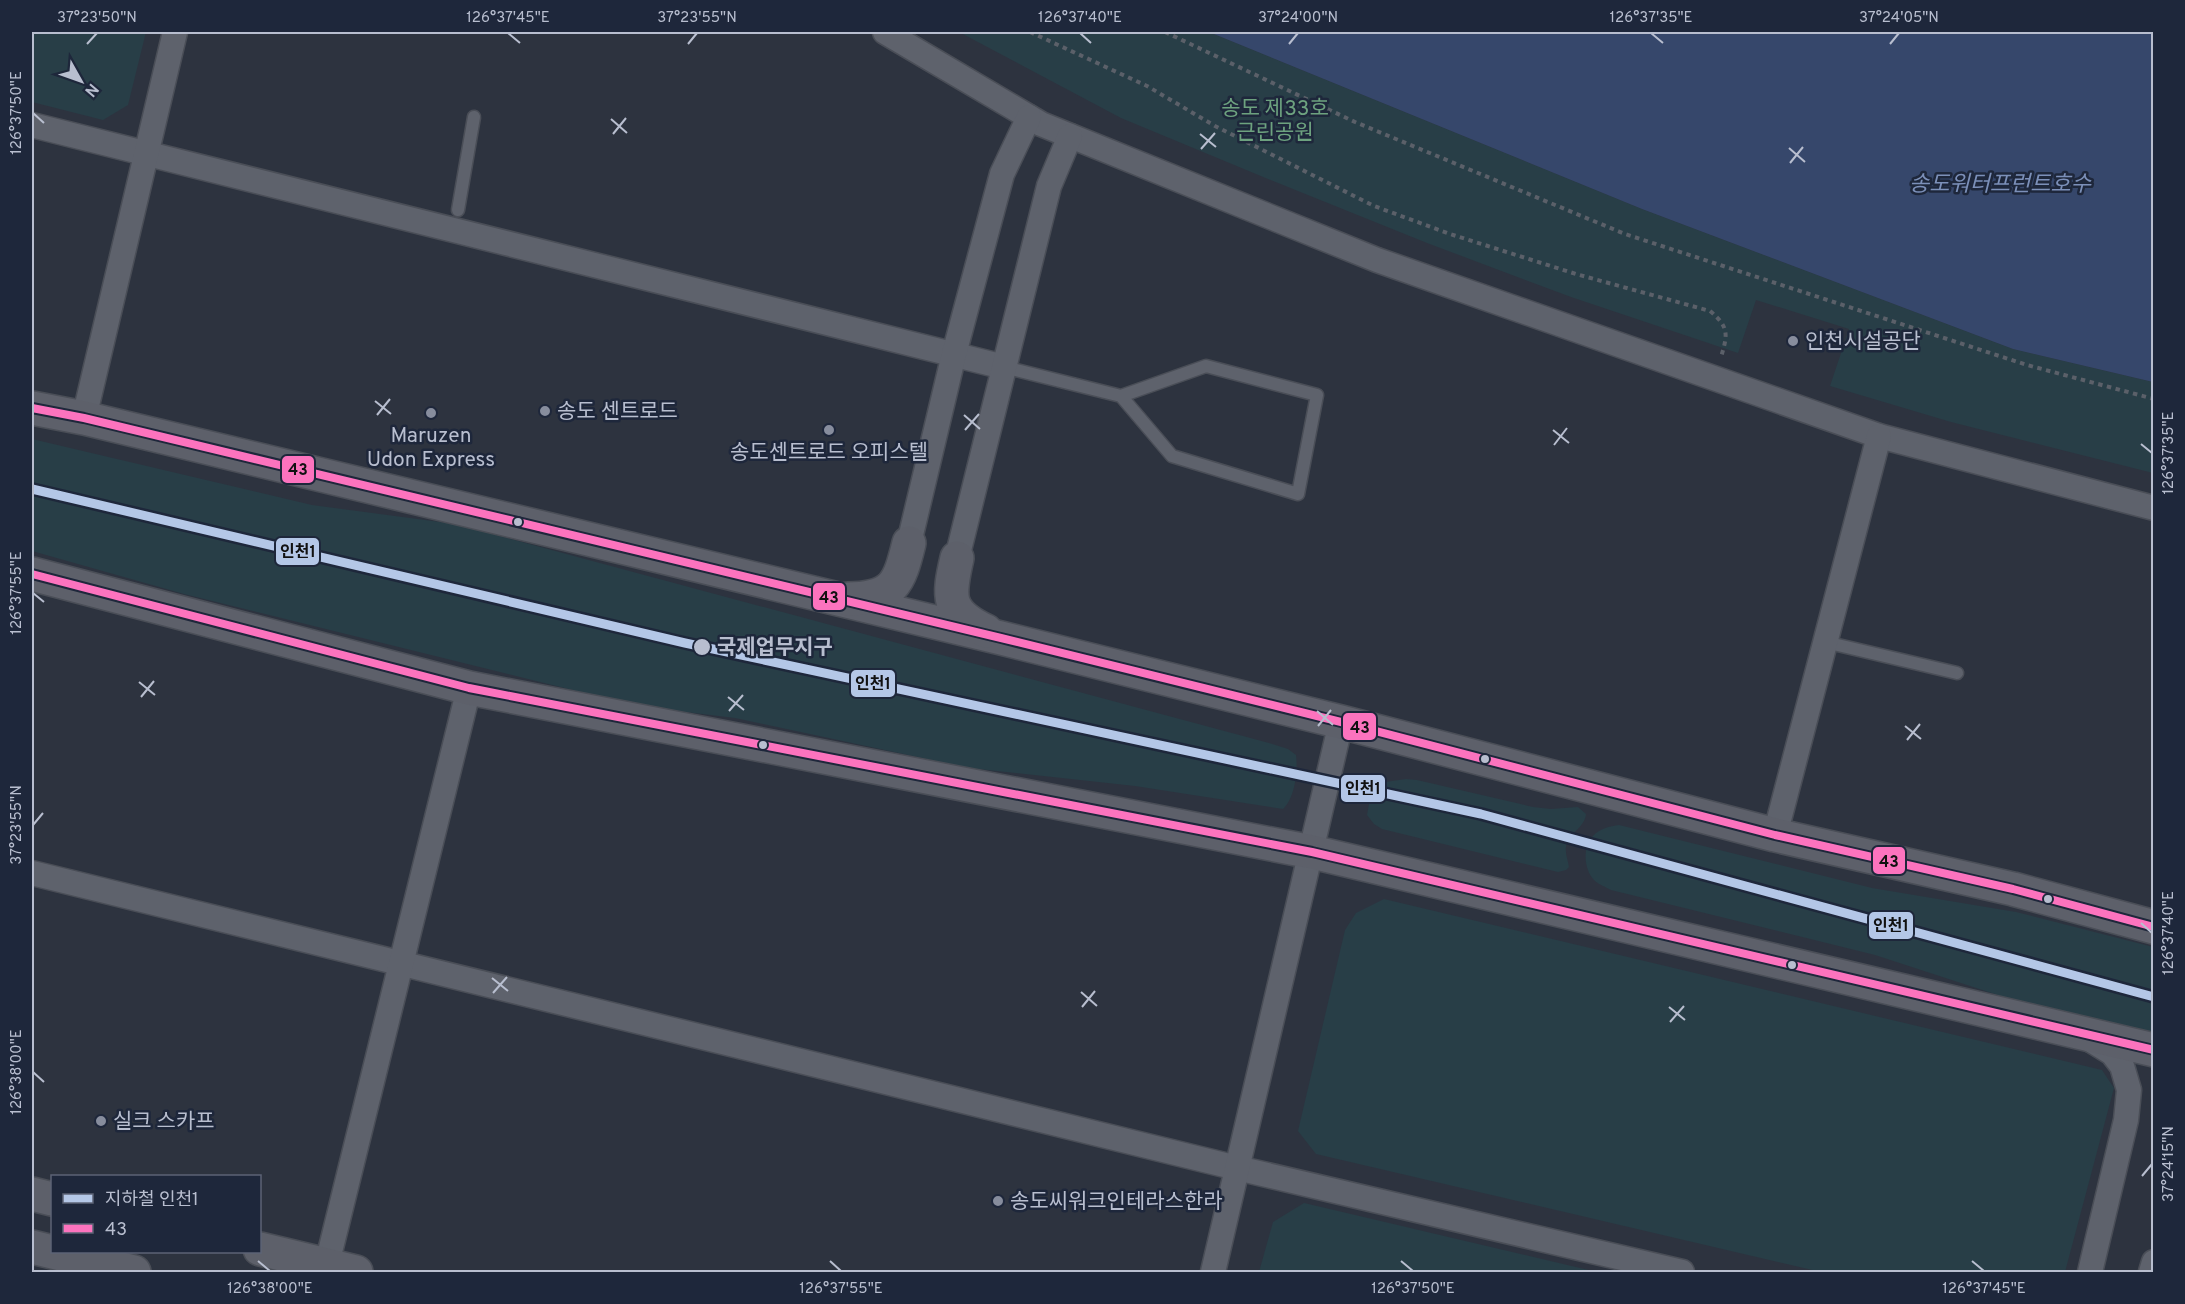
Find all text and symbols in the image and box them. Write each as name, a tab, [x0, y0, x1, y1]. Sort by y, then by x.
text: 37°23'50"N	[57, 9, 137, 28]
text: 126°37'45"E	[466, 9, 550, 28]
text: 37°23'55"N	[657, 9, 737, 28]
text: 126°37'40"E	[1038, 9, 1122, 28]
text: 37°24'00"N	[1258, 9, 1338, 28]
text: 126°37'35"E	[1609, 9, 1693, 28]
text: 37°24'05"N	[1859, 9, 1939, 28]
north arrow	[51, 51, 111, 111]
text: 126°37'50"E	[8, 71, 27, 155]
text: N	[80, 79, 102, 100]
park label: 송도 제33호 근린공원	[1221, 96, 1329, 147]
water label: 송도워터프런트호수	[1909, 172, 2092, 199]
place label: 인천시설공단	[1805, 329, 1921, 356]
marker: 인천시설공단	[1786, 334, 1800, 348]
place label: 송도 센트로드	[557, 399, 678, 426]
marker: 송도 센트로드	[538, 404, 552, 418]
marker: Maruzen Udon Express	[424, 406, 438, 420]
text: 126°37'35"E	[2160, 411, 2179, 495]
place label: Maruzen Udon Express	[367, 423, 495, 474]
marker: 송도센트로드 오피스텔	[822, 423, 836, 437]
place label: 송도센트로드 오피스텔	[730, 440, 928, 467]
line badge: 43	[281, 455, 315, 484]
text: 43	[288, 461, 308, 481]
unlabelled marker	[512, 516, 524, 528]
line badge: 인천1	[275, 537, 320, 566]
text: 인천1	[280, 542, 316, 563]
text: 126°37'55"E	[8, 551, 27, 635]
line badge: 43	[812, 582, 846, 611]
text: 43	[819, 589, 839, 609]
place label: 국제업무지구	[717, 635, 833, 662]
marker: 국제업무지구	[692, 637, 712, 657]
line badge: 인천1	[850, 669, 896, 698]
text: 인천1	[855, 674, 891, 695]
line badge: 43	[1342, 712, 1377, 741]
text: 43	[1350, 719, 1370, 739]
unlabelled marker	[757, 739, 769, 751]
unlabelled marker	[1479, 753, 1491, 765]
line badge: 인천1	[1340, 774, 1386, 803]
text: 인천1	[1345, 779, 1381, 800]
text: 37°23'55"N	[8, 785, 27, 865]
line badge: 43	[1872, 846, 1906, 875]
text: 43	[1879, 853, 1899, 873]
text: 126°37'40"E	[2160, 891, 2179, 975]
unlabelled marker	[2042, 893, 2054, 905]
line badge: 인천1	[1868, 911, 1914, 940]
text: 인천1	[1873, 916, 1909, 937]
unlabelled marker	[1786, 959, 1798, 971]
text: 126°38'00"E	[8, 1029, 27, 1115]
place label: 실크 스카프	[113, 1109, 215, 1136]
marker: 실크 스카프	[94, 1114, 108, 1128]
text: 37°24'15"N	[2160, 1126, 2179, 1202]
legend	[51, 1175, 261, 1253]
text: 지하철 인천1	[105, 1189, 199, 1212]
place label: 송도씨워크인테라스한라	[1010, 1189, 1223, 1216]
marker: 송도씨워크인테라스한라	[991, 1194, 1005, 1208]
text: 43	[105, 1219, 127, 1242]
text: 126°38'00"E	[227, 1280, 313, 1299]
text: 126°37'55"E	[799, 1280, 883, 1299]
text: 126°37'50"E	[1371, 1280, 1455, 1299]
text: 126°37'45"E	[1942, 1280, 2026, 1299]

